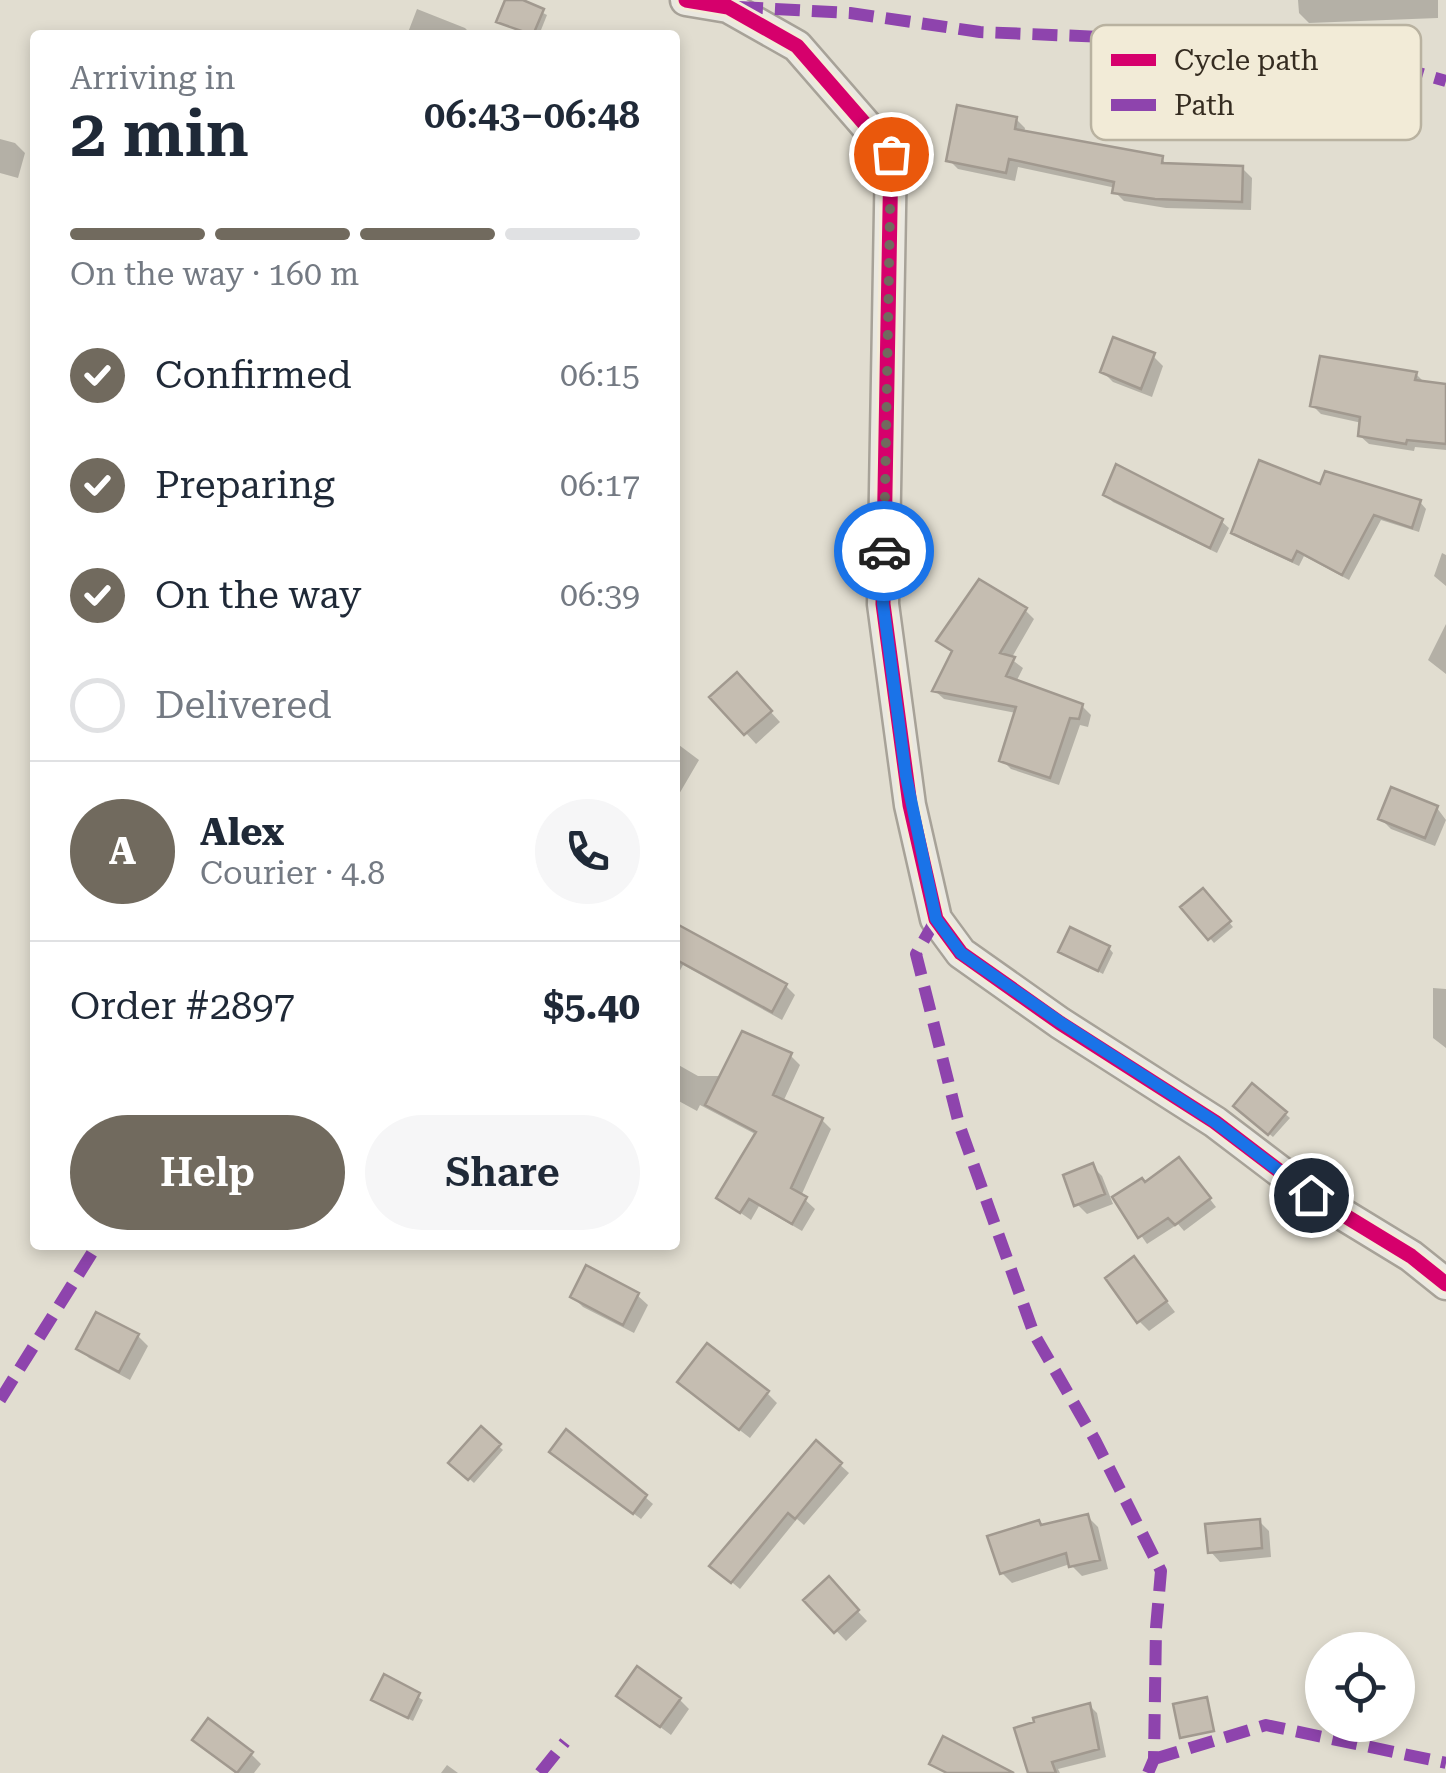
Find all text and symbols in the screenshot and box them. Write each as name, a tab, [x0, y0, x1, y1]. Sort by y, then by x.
legend	[1091, 25, 1421, 140]
text: Cycle path	[1174, 44, 1319, 77]
text: Arriving in	[70, 59, 235, 97]
text: Path	[1174, 89, 1235, 122]
text: 06:43–06:48	[424, 93, 640, 137]
text: 2 min	[70, 96, 249, 172]
pin	[849, 112, 934, 197]
icon: bag	[864, 127, 919, 182]
text: On the way · 160 m	[70, 255, 359, 293]
icon: check	[70, 348, 125, 403]
text: Confirmed	[155, 353, 352, 397]
text: 06:15	[560, 356, 640, 394]
icon: check	[70, 458, 125, 513]
text: Preparing	[155, 463, 335, 507]
text: 06:17	[560, 466, 640, 504]
courier	[834, 501, 934, 601]
icon: car	[857, 524, 912, 579]
icon: check	[70, 568, 125, 623]
text: On the way	[155, 573, 361, 617]
text: 06:39	[560, 576, 640, 614]
text: Delivered	[155, 683, 332, 727]
button: phone	[535, 799, 640, 904]
text: Alex	[200, 810, 284, 854]
text: A	[109, 829, 136, 873]
text: Courier · 4.8	[200, 854, 385, 892]
text: Order #2897	[70, 984, 295, 1028]
text: $5.40	[543, 984, 640, 1028]
button: Help	[70, 1115, 345, 1230]
button: Share	[365, 1115, 640, 1230]
pin	[1269, 1153, 1354, 1238]
icon: home	[1284, 1168, 1339, 1223]
map controls	[1305, 1632, 1415, 1742]
button: locate	[1305, 1632, 1415, 1742]

